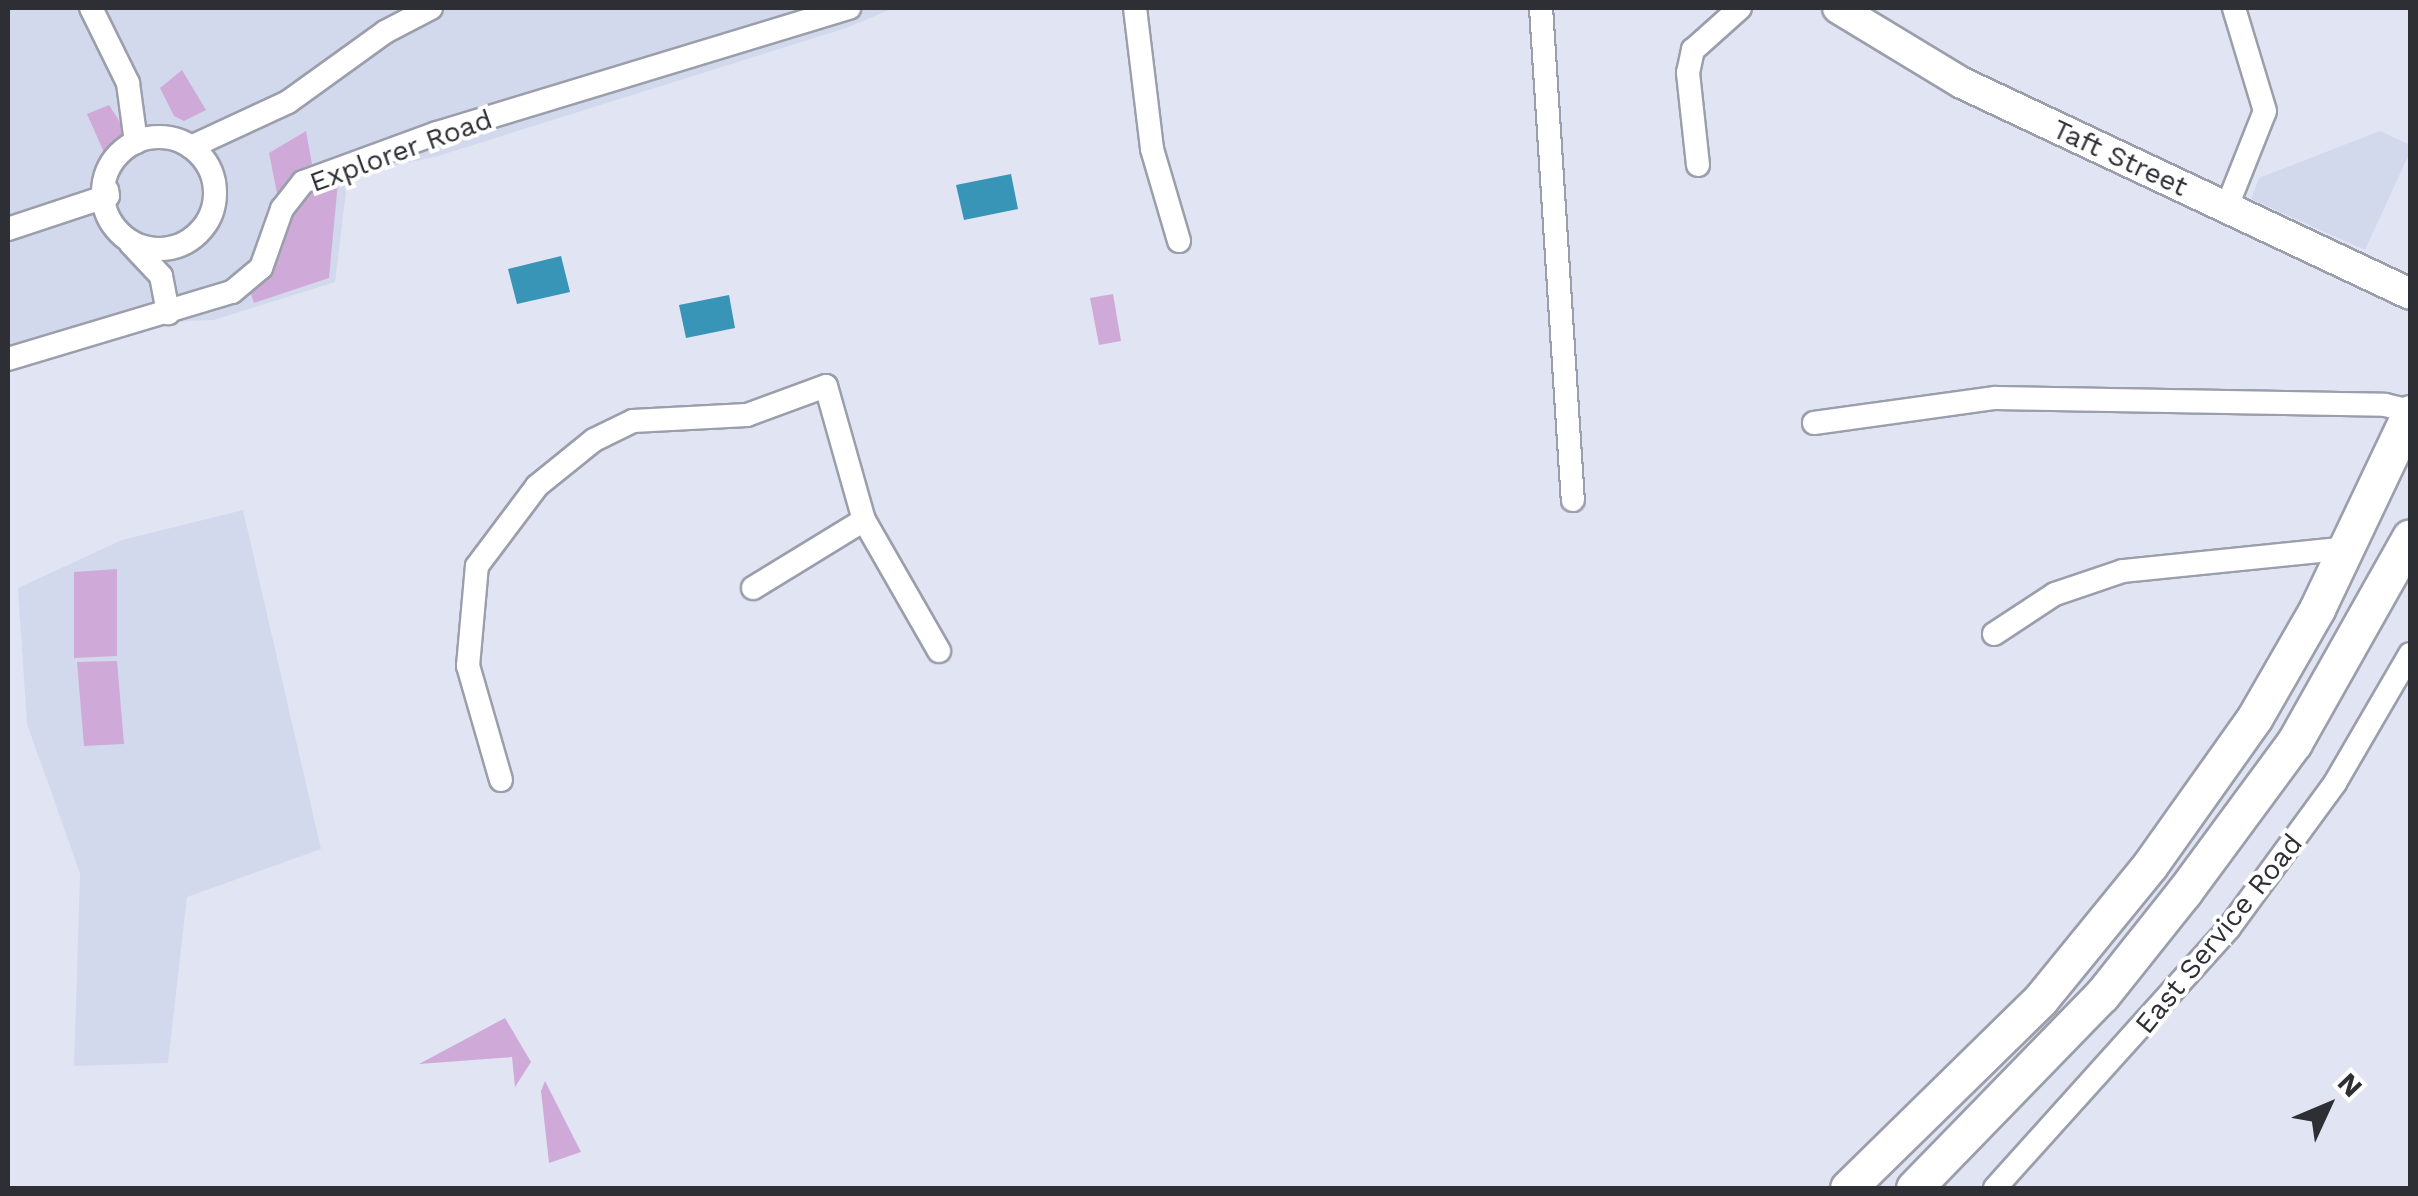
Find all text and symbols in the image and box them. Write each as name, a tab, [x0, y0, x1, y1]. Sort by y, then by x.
street label: Explorer Road	[305, 102, 497, 200]
street label: Taft Street	[2047, 112, 2193, 204]
street label: East Service Road	[2128, 827, 2310, 1041]
north arrow	[2278, 1056, 2378, 1156]
text: N	[2331, 1066, 2369, 1104]

